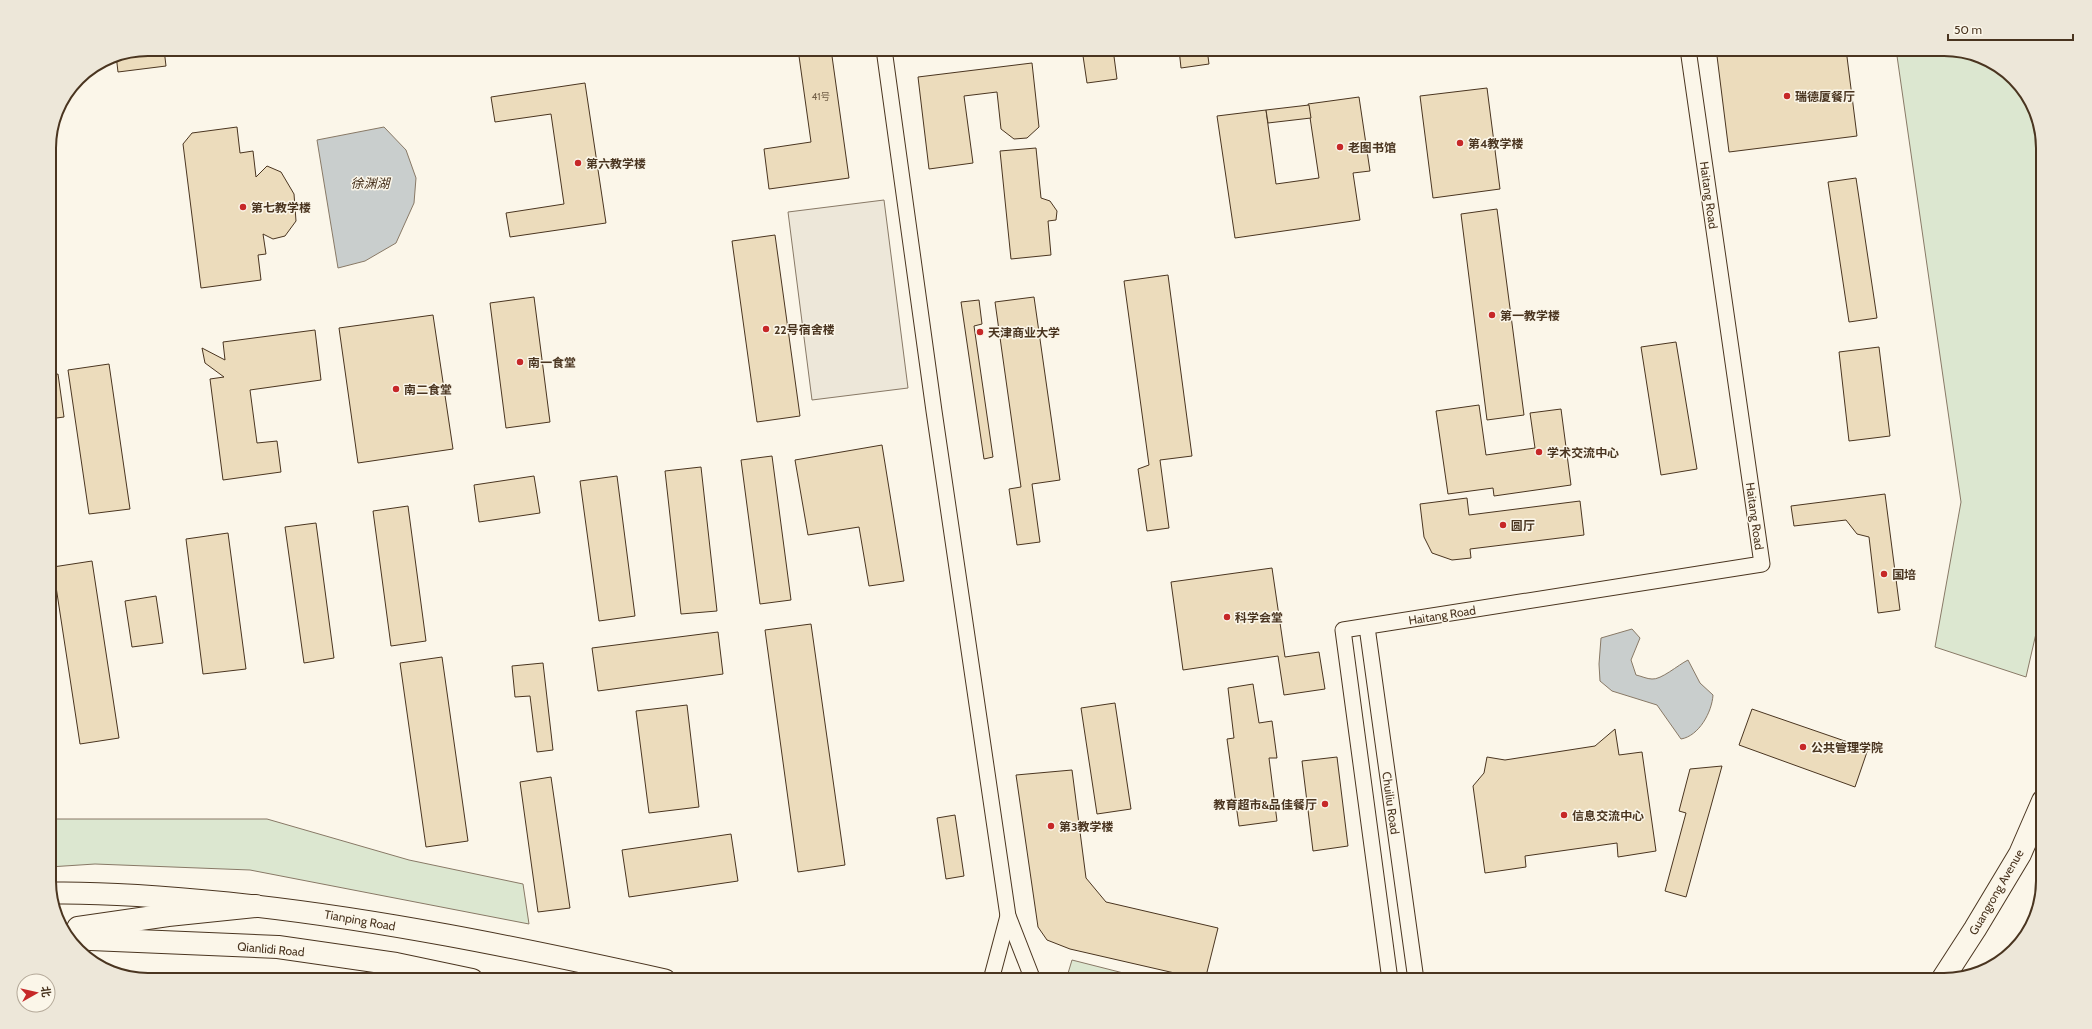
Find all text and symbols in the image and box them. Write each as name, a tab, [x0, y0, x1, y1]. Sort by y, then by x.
scale bar	[1948, 16, 2073, 42]
text: 50 m	[1954, 22, 1982, 37]
place label: 瑞德厦餐厅	[1795, 89, 1855, 104]
house number: 41号	[811, 90, 831, 103]
marker: 瑞德厦餐厅	[1782, 91, 1792, 101]
place label: 第4教学楼	[1468, 136, 1523, 151]
marker: 第4教学楼	[1455, 138, 1465, 148]
place label: 老图书馆	[1348, 140, 1396, 155]
marker: 老图书馆	[1335, 142, 1345, 152]
place label: 第六教学楼	[586, 156, 646, 171]
marker: 第六教学楼	[573, 158, 583, 168]
street label: Haitang Road	[1697, 160, 1721, 230]
water label: 徐渊湖	[350, 175, 391, 191]
place label: 第七教学楼	[251, 200, 311, 215]
marker: 第七教学楼	[238, 202, 248, 212]
place label: 第一教学楼	[1500, 308, 1560, 323]
marker: 第一教学楼	[1487, 310, 1497, 320]
place label: 22号宿舍楼	[774, 322, 835, 337]
marker: 22号宿舍楼	[761, 324, 771, 334]
place label: 天津商业大学	[988, 325, 1060, 340]
marker: 天津商业大学	[975, 327, 985, 337]
place label: 南一食堂	[528, 355, 576, 370]
marker: 南一食堂	[515, 357, 525, 367]
place label: 南二食堂	[404, 382, 452, 397]
marker: 南二食堂	[391, 384, 401, 394]
place label: 学术交流中心	[1547, 445, 1619, 460]
marker: 学术交流中心	[1534, 447, 1544, 457]
street label: Haitang Road	[1743, 481, 1767, 551]
place label: 圆厅	[1511, 518, 1535, 533]
marker: 圆厅	[1498, 520, 1508, 530]
place label: 国培	[1892, 567, 1916, 582]
marker: 国培	[1879, 569, 1889, 579]
street label: Haitang Road	[1407, 602, 1477, 628]
place label: 科学会堂	[1235, 610, 1283, 625]
marker: 科学会堂	[1222, 612, 1232, 622]
place label: 公共管理学院	[1811, 740, 1883, 755]
marker: 公共管理学院	[1798, 742, 1808, 752]
street label: Chuiliu Road	[1379, 771, 1403, 835]
place label: 教育超市&品佳餐厅	[1213, 797, 1317, 812]
marker: 教育超市&品佳餐厅	[1320, 799, 1330, 809]
place label: 信息交流中心	[1572, 808, 1644, 823]
marker: 信息交流中心	[1559, 810, 1569, 820]
place label: 第3教学楼	[1059, 819, 1113, 834]
marker: 第3教学楼	[1046, 821, 1056, 831]
street label: Guangrong Avenue	[1965, 847, 2027, 937]
street label: Tianping Road	[323, 906, 397, 934]
street label: Qianlidi Road	[237, 939, 305, 959]
north arrow	[16, 973, 56, 1013]
text: 北	[38, 985, 54, 998]

